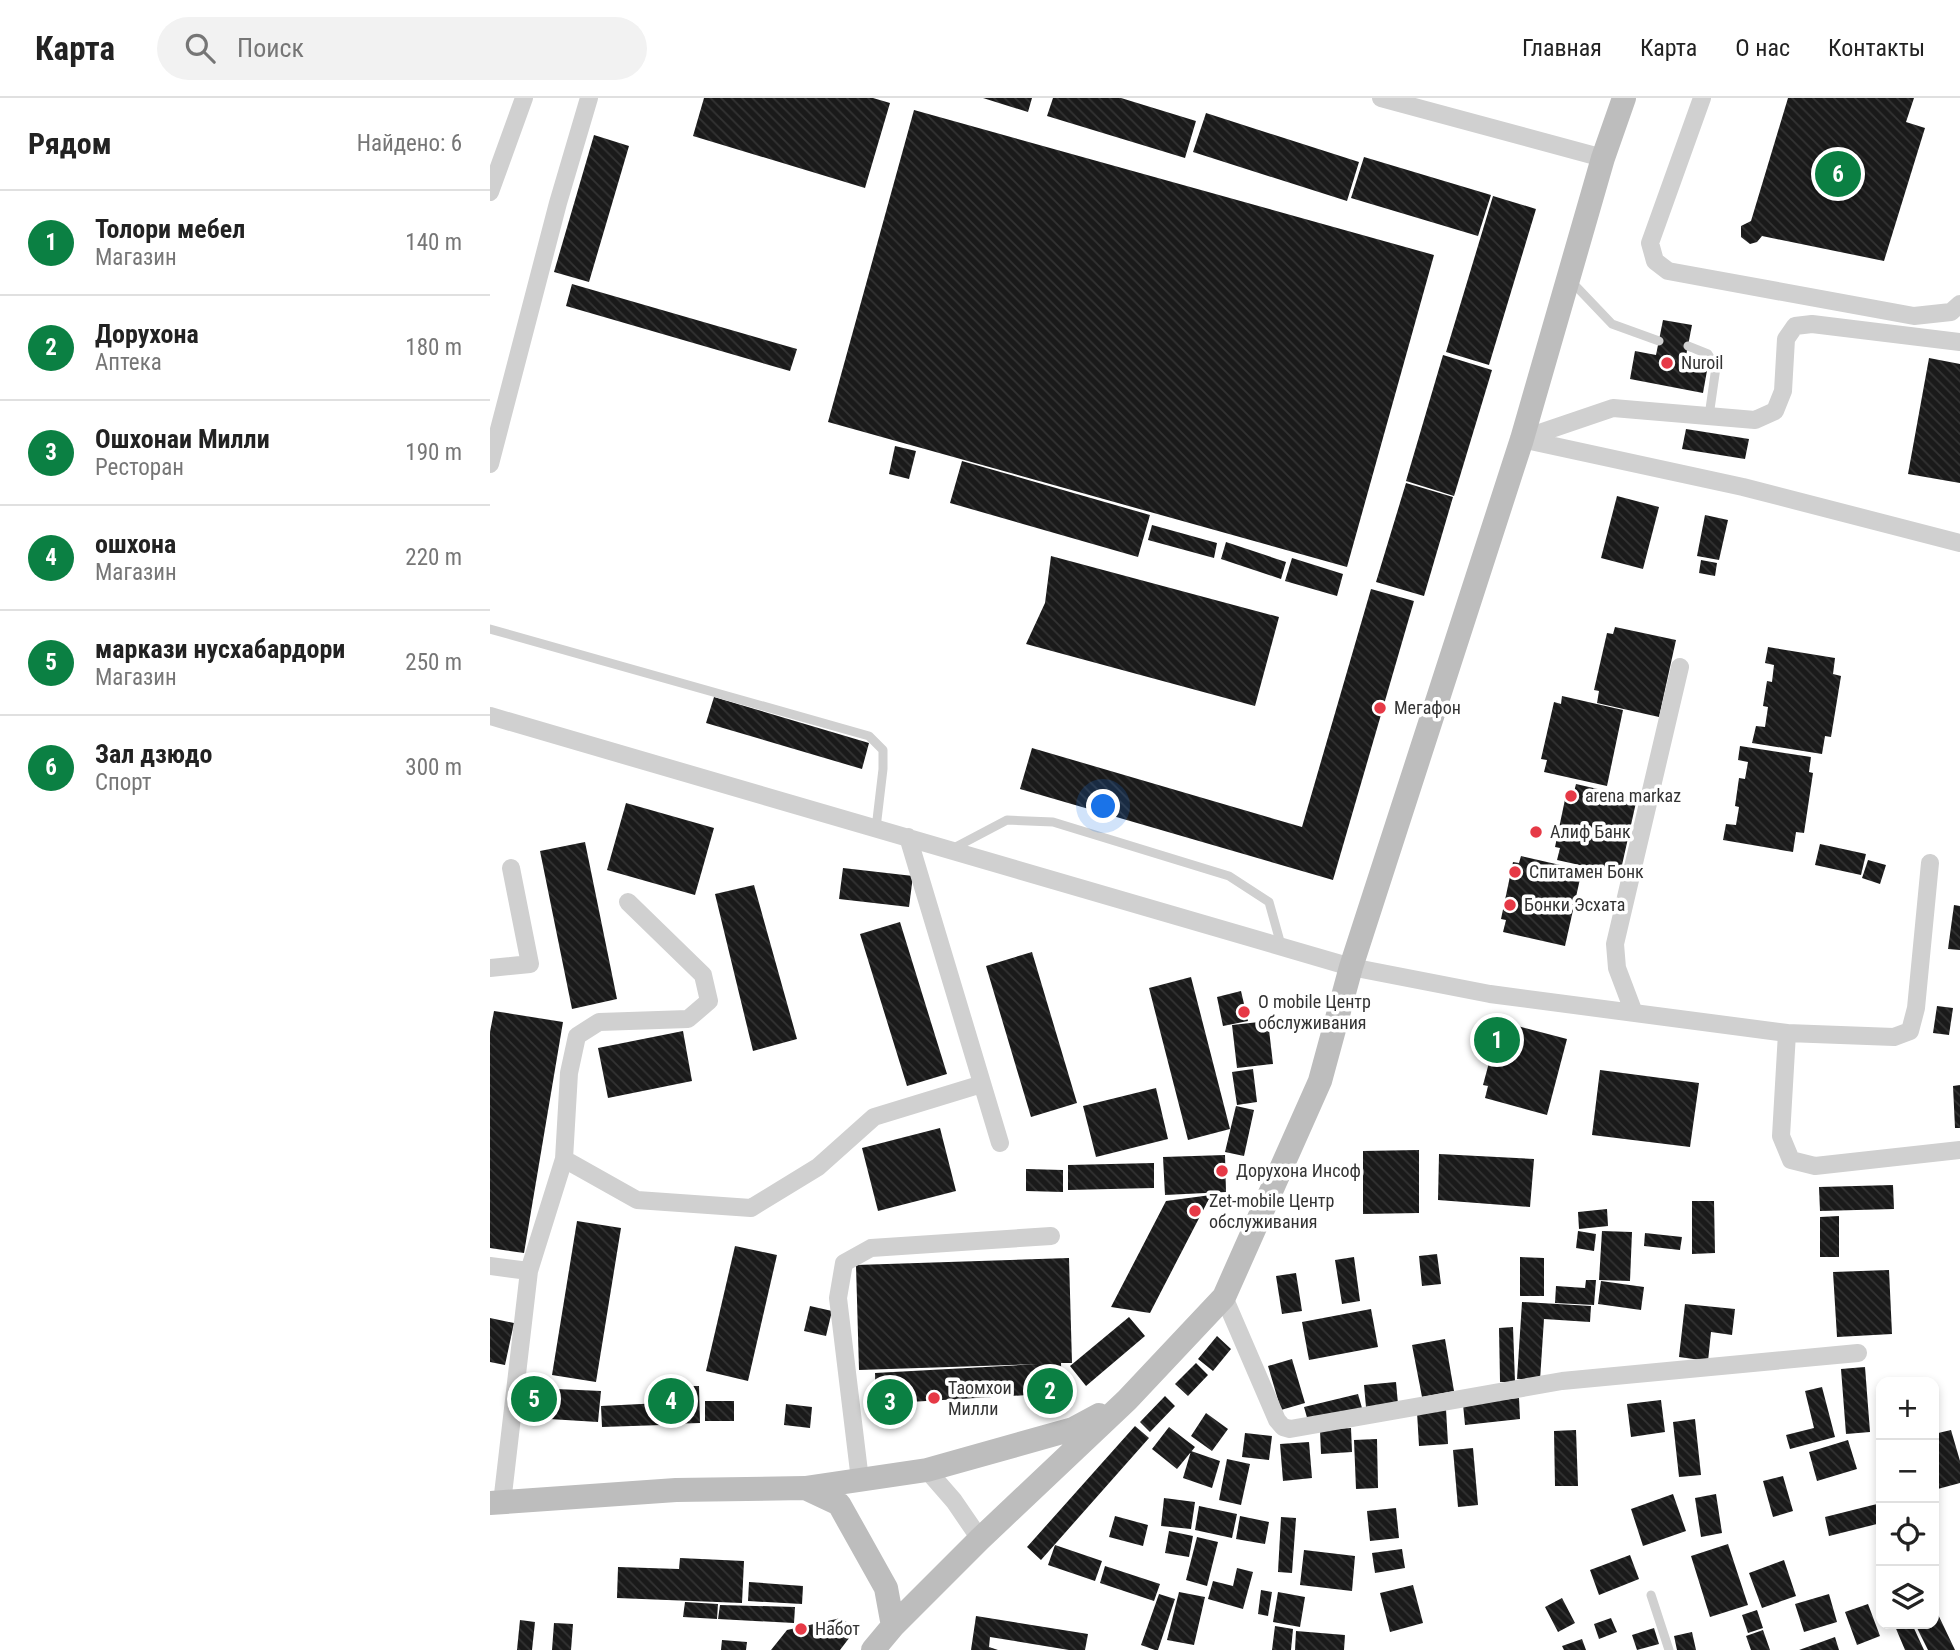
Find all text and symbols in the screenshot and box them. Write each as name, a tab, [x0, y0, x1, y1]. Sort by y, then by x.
search box	[157, 17, 647, 80]
text: Карта	[35, 29, 115, 68]
icon: search	[181, 29, 219, 67]
text: Поиск	[237, 33, 304, 63]
text: Главная	[1522, 34, 1602, 62]
text: Карта	[1640, 34, 1697, 62]
text: О нас	[1735, 34, 1790, 62]
text: Контакты	[1828, 34, 1925, 62]
text: Рядом	[28, 126, 112, 161]
text: Найдено: 6	[357, 130, 462, 157]
pin: 6	[1815, 148, 1861, 200]
text: Толори мебел	[95, 214, 245, 244]
text: 1	[45, 229, 57, 256]
text: 140 m	[405, 229, 462, 256]
text: Магазин	[95, 244, 177, 271]
text: Дорухона	[95, 319, 199, 349]
text: 2	[45, 334, 57, 361]
text: 180 m	[405, 334, 462, 361]
text: Аптека	[95, 349, 162, 376]
place label: Nuroil	[1681, 352, 1723, 373]
marker: Nuroil	[1659, 355, 1675, 371]
text: Ошхонаи Милли	[95, 424, 270, 454]
text: 3	[45, 439, 57, 466]
text: 190 m	[405, 439, 462, 466]
text: Ресторан	[95, 454, 184, 481]
text: ошхона	[95, 529, 176, 559]
text: 4	[45, 544, 57, 571]
text: 220 m	[405, 544, 462, 571]
text: Магазин	[95, 559, 177, 586]
text: маркази нусхабардори	[95, 634, 345, 664]
text: 5	[45, 649, 57, 676]
text: 250 m	[405, 649, 462, 676]
text: Магазин	[95, 664, 177, 691]
place label: Мегафон	[1394, 697, 1461, 718]
marker: Мегафон	[1372, 700, 1388, 716]
text: Зал дзюдо	[95, 739, 212, 769]
text: 6	[45, 754, 57, 781]
text: 300 m	[405, 754, 462, 781]
text: Спорт	[95, 769, 152, 796]
place label: arena markaz	[1585, 785, 1681, 806]
marker: arena markaz	[1563, 788, 1579, 804]
your location	[1086, 789, 1120, 823]
place label: Алиф Банк	[1550, 821, 1631, 842]
marker: Алиф Банк	[1528, 824, 1544, 840]
place label: Спитамен Бонк	[1529, 861, 1644, 882]
marker: Спитамен Бонк	[1507, 864, 1523, 880]
place label: Бонки Эсхата	[1524, 894, 1626, 915]
marker: Бонки Эсхата	[1502, 897, 1518, 913]
place label: O mobile Центр обслуживания	[1258, 991, 1371, 1033]
marker: O mobile Центр обслуживания	[1236, 1004, 1252, 1020]
pin: 1	[1474, 1014, 1520, 1066]
place label: Дорухона Инсоф	[1236, 1160, 1361, 1181]
marker: Дорухона Инсоф	[1214, 1163, 1230, 1179]
place label: Zet-mobile Центр обслуживания	[1209, 1190, 1335, 1232]
marker: Zet-mobile Центр обслуживания	[1187, 1203, 1203, 1219]
pin: 2	[1027, 1365, 1073, 1417]
pin: 5	[511, 1373, 557, 1425]
pin: 4	[648, 1375, 694, 1427]
pin: 3	[867, 1376, 913, 1428]
place label: Таомхои Милли	[948, 1377, 1012, 1419]
map controls	[1876, 1377, 1939, 1629]
button: +	[1876, 1377, 1939, 1440]
marker: Таомхои Милли	[926, 1390, 942, 1406]
button: −	[1876, 1440, 1939, 1503]
button: locate	[1876, 1503, 1939, 1566]
button: layers	[1876, 1566, 1939, 1629]
place label: Набот	[815, 1618, 860, 1639]
marker: Набот	[793, 1621, 809, 1637]

